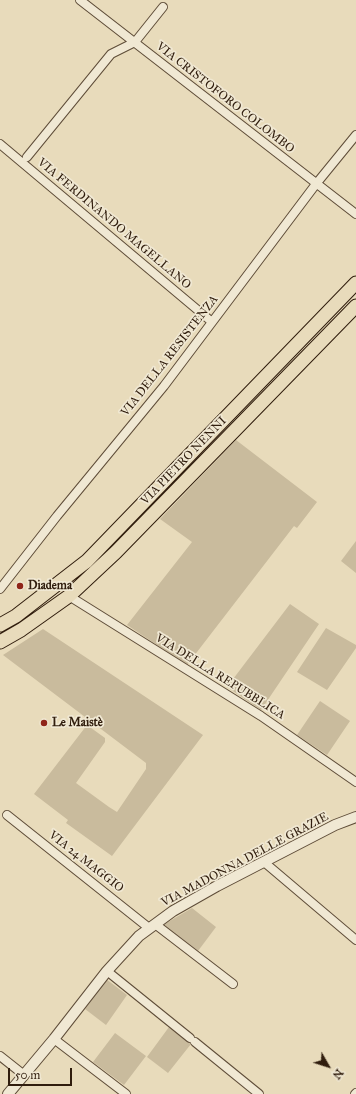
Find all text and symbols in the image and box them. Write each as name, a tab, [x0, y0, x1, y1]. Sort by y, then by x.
street label: VIA CRISTOFORO COLOMBO	[153, 40, 297, 156]
street label: VIA FERDINANDO MAGELLANO	[34, 156, 194, 292]
street label: VIA DELLA RESISTENZA	[118, 293, 222, 419]
street label: VIA PIETRO NENNI	[138, 414, 230, 508]
place label: Diadema	[28, 579, 72, 593]
marker: Diadema	[15, 581, 25, 591]
street label: VIA DELLA REPUBBLICA	[153, 631, 287, 723]
place label: Le Maistè	[52, 716, 103, 730]
marker: Le Maistè	[39, 718, 49, 728]
street label: VIA MADONNA DELLE GRAZIE	[159, 810, 331, 910]
street label: VIA 24 MAGGIO	[46, 828, 126, 896]
north arrow	[308, 1046, 348, 1086]
scale bar	[10, 1060, 74, 1086]
text: N	[330, 1066, 346, 1082]
text: 50 m	[15, 1068, 40, 1082]

